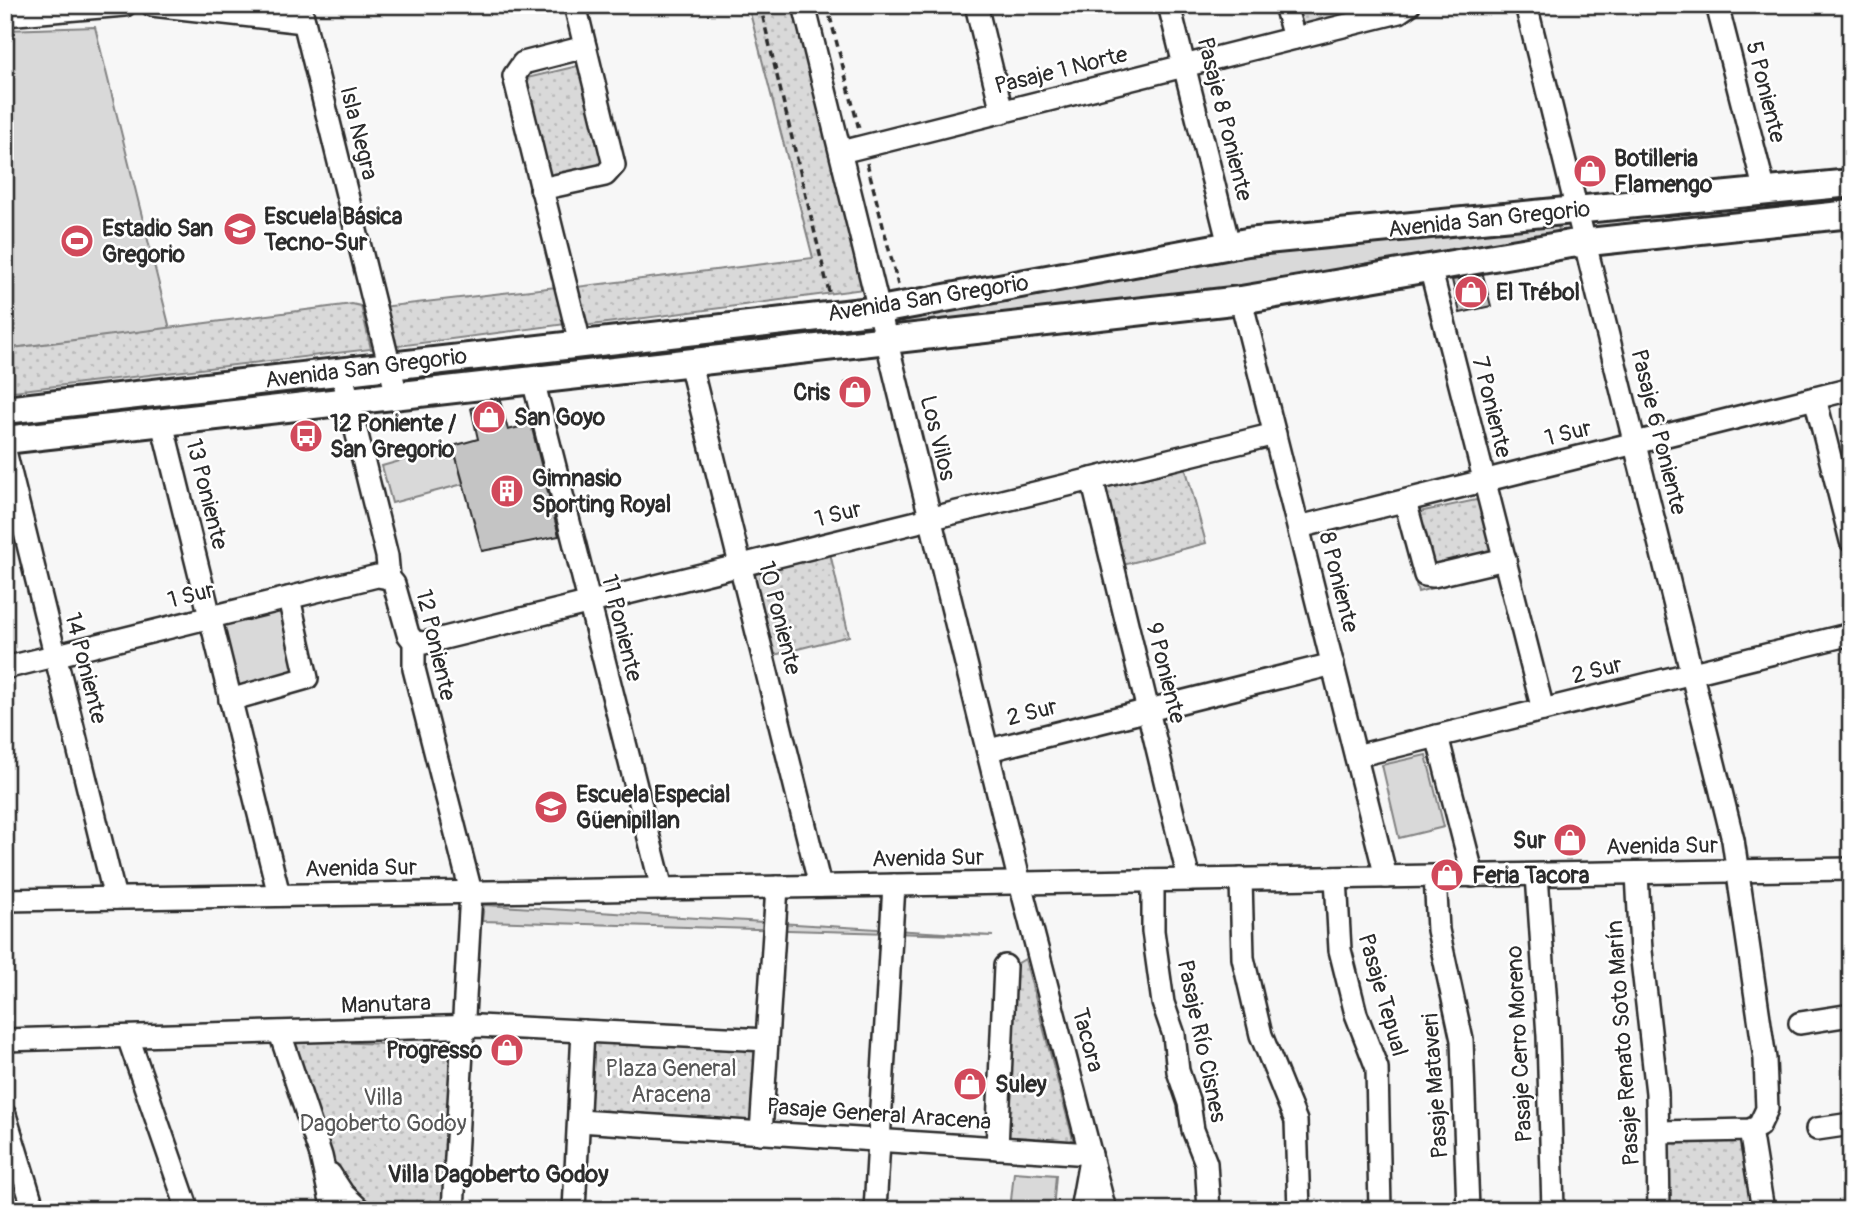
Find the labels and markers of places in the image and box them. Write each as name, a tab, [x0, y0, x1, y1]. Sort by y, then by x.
place label: Botilleria Flamengo	[1614, 144, 1713, 199]
shop icon: Botilleria Flamengo	[1571, 152, 1609, 190]
place label: Escuela Básica Tecno-Sur	[263, 202, 403, 257]
school or university icon: Escuela Básica Tecno-Sur	[221, 210, 259, 248]
place label: Estadio San Gregorio	[102, 214, 213, 269]
sports icon: Estadio San Gregorio	[58, 222, 96, 260]
shop icon: El Trébol	[1452, 273, 1490, 311]
place label: El Trébol	[1496, 278, 1580, 307]
shop icon: Cris	[836, 373, 874, 411]
place label: Cris	[793, 378, 831, 407]
shop icon: San Goyo	[470, 398, 508, 436]
place label: San Goyo	[514, 403, 606, 432]
place label: 12 Poniente / San Gregorio	[330, 409, 457, 464]
bus stop icon: 12 Poniente / San Gregorio	[287, 417, 325, 455]
place label: Gimnasio Sporting Royal	[532, 464, 671, 519]
building icon: Gimnasio Sporting Royal	[488, 472, 526, 510]
place label: Escuela Especial Güenipillan	[576, 780, 730, 835]
school or university icon: Escuela Especial Güenipillan	[532, 788, 570, 826]
shop icon: Sur	[1551, 821, 1589, 859]
place label: Sur	[1513, 826, 1547, 855]
shop icon: Feria Tacora	[1428, 856, 1466, 894]
place label: Feria Tacora	[1472, 861, 1590, 890]
shop icon: Progresso	[488, 1031, 526, 1069]
place label: Progresso	[386, 1036, 483, 1065]
shop icon: Suley	[951, 1065, 989, 1103]
place label: Suley	[995, 1070, 1047, 1099]

